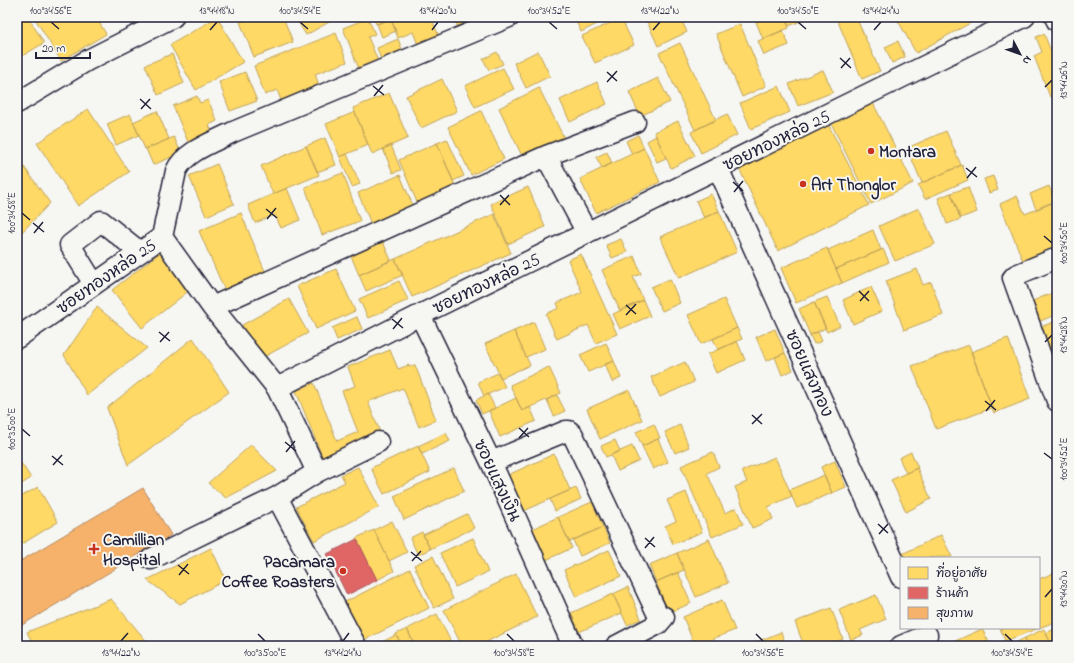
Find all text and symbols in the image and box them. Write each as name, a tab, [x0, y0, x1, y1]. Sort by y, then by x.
text: 100°34'56"E	[30, 4, 72, 19]
text: 13°44'18"N	[199, 4, 235, 19]
text: 100°34'54"E	[279, 4, 321, 19]
text: 13°44'20"N	[419, 4, 457, 19]
text: 100°34'52"E	[528, 4, 570, 19]
text: 13°44'22"N	[641, 4, 679, 19]
text: 100°34'50"E	[777, 4, 819, 19]
text: 13°44'24"N	[862, 4, 900, 19]
scale bar	[36, 34, 90, 60]
north arrow	[1000, 34, 1040, 74]
text: 20 m	[42, 40, 65, 58]
text: N	[1018, 52, 1035, 68]
text: 13°44'26"N	[1057, 61, 1072, 99]
street label: ซอยทองหล่อ 25	[719, 104, 835, 178]
place label: Montara	[879, 140, 936, 165]
marker: Montara	[866, 146, 876, 156]
place label: Art Thonglor	[811, 173, 896, 200]
marker: Art Thonglor	[798, 179, 808, 189]
text: 100°34'58"E	[5, 192, 20, 234]
text: 100°34'50"E	[1057, 222, 1072, 264]
street label: ซอยทองหล่อ 25	[52, 233, 162, 321]
street label: ซอยทองหล่อ 25	[429, 247, 545, 321]
text: 13°44'28"N	[1057, 316, 1072, 354]
street label: ซอยแสงทอง	[778, 326, 839, 421]
text: 100°35'00"E	[5, 408, 20, 450]
street label: ซอยแสงเงิน	[467, 435, 527, 526]
text: 100°34'52"E	[1057, 438, 1072, 480]
place label: Camillian Hospital	[103, 528, 165, 573]
marker: Camillian Hospital	[88, 543, 100, 555]
place label: Pacamara Coffee Roasters	[222, 550, 335, 595]
legend	[900, 557, 1040, 629]
text: ที่อยู่อาศัย	[936, 562, 987, 583]
marker: Pacamara Coffee Roasters	[338, 566, 348, 576]
text: 13°44'30"N	[1057, 570, 1072, 607]
text: ร้านค้า	[936, 585, 969, 603]
text: สุขภาพ	[936, 605, 973, 623]
text: 13°44'22"N	[102, 646, 140, 661]
text: 100°35'00"E	[244, 646, 286, 661]
text: 13°44'24"N	[324, 646, 362, 661]
text: 100°34'58"E	[493, 646, 535, 661]
text: 100°34'56"E	[742, 646, 784, 661]
text: 100°34'54"E	[991, 646, 1033, 661]

